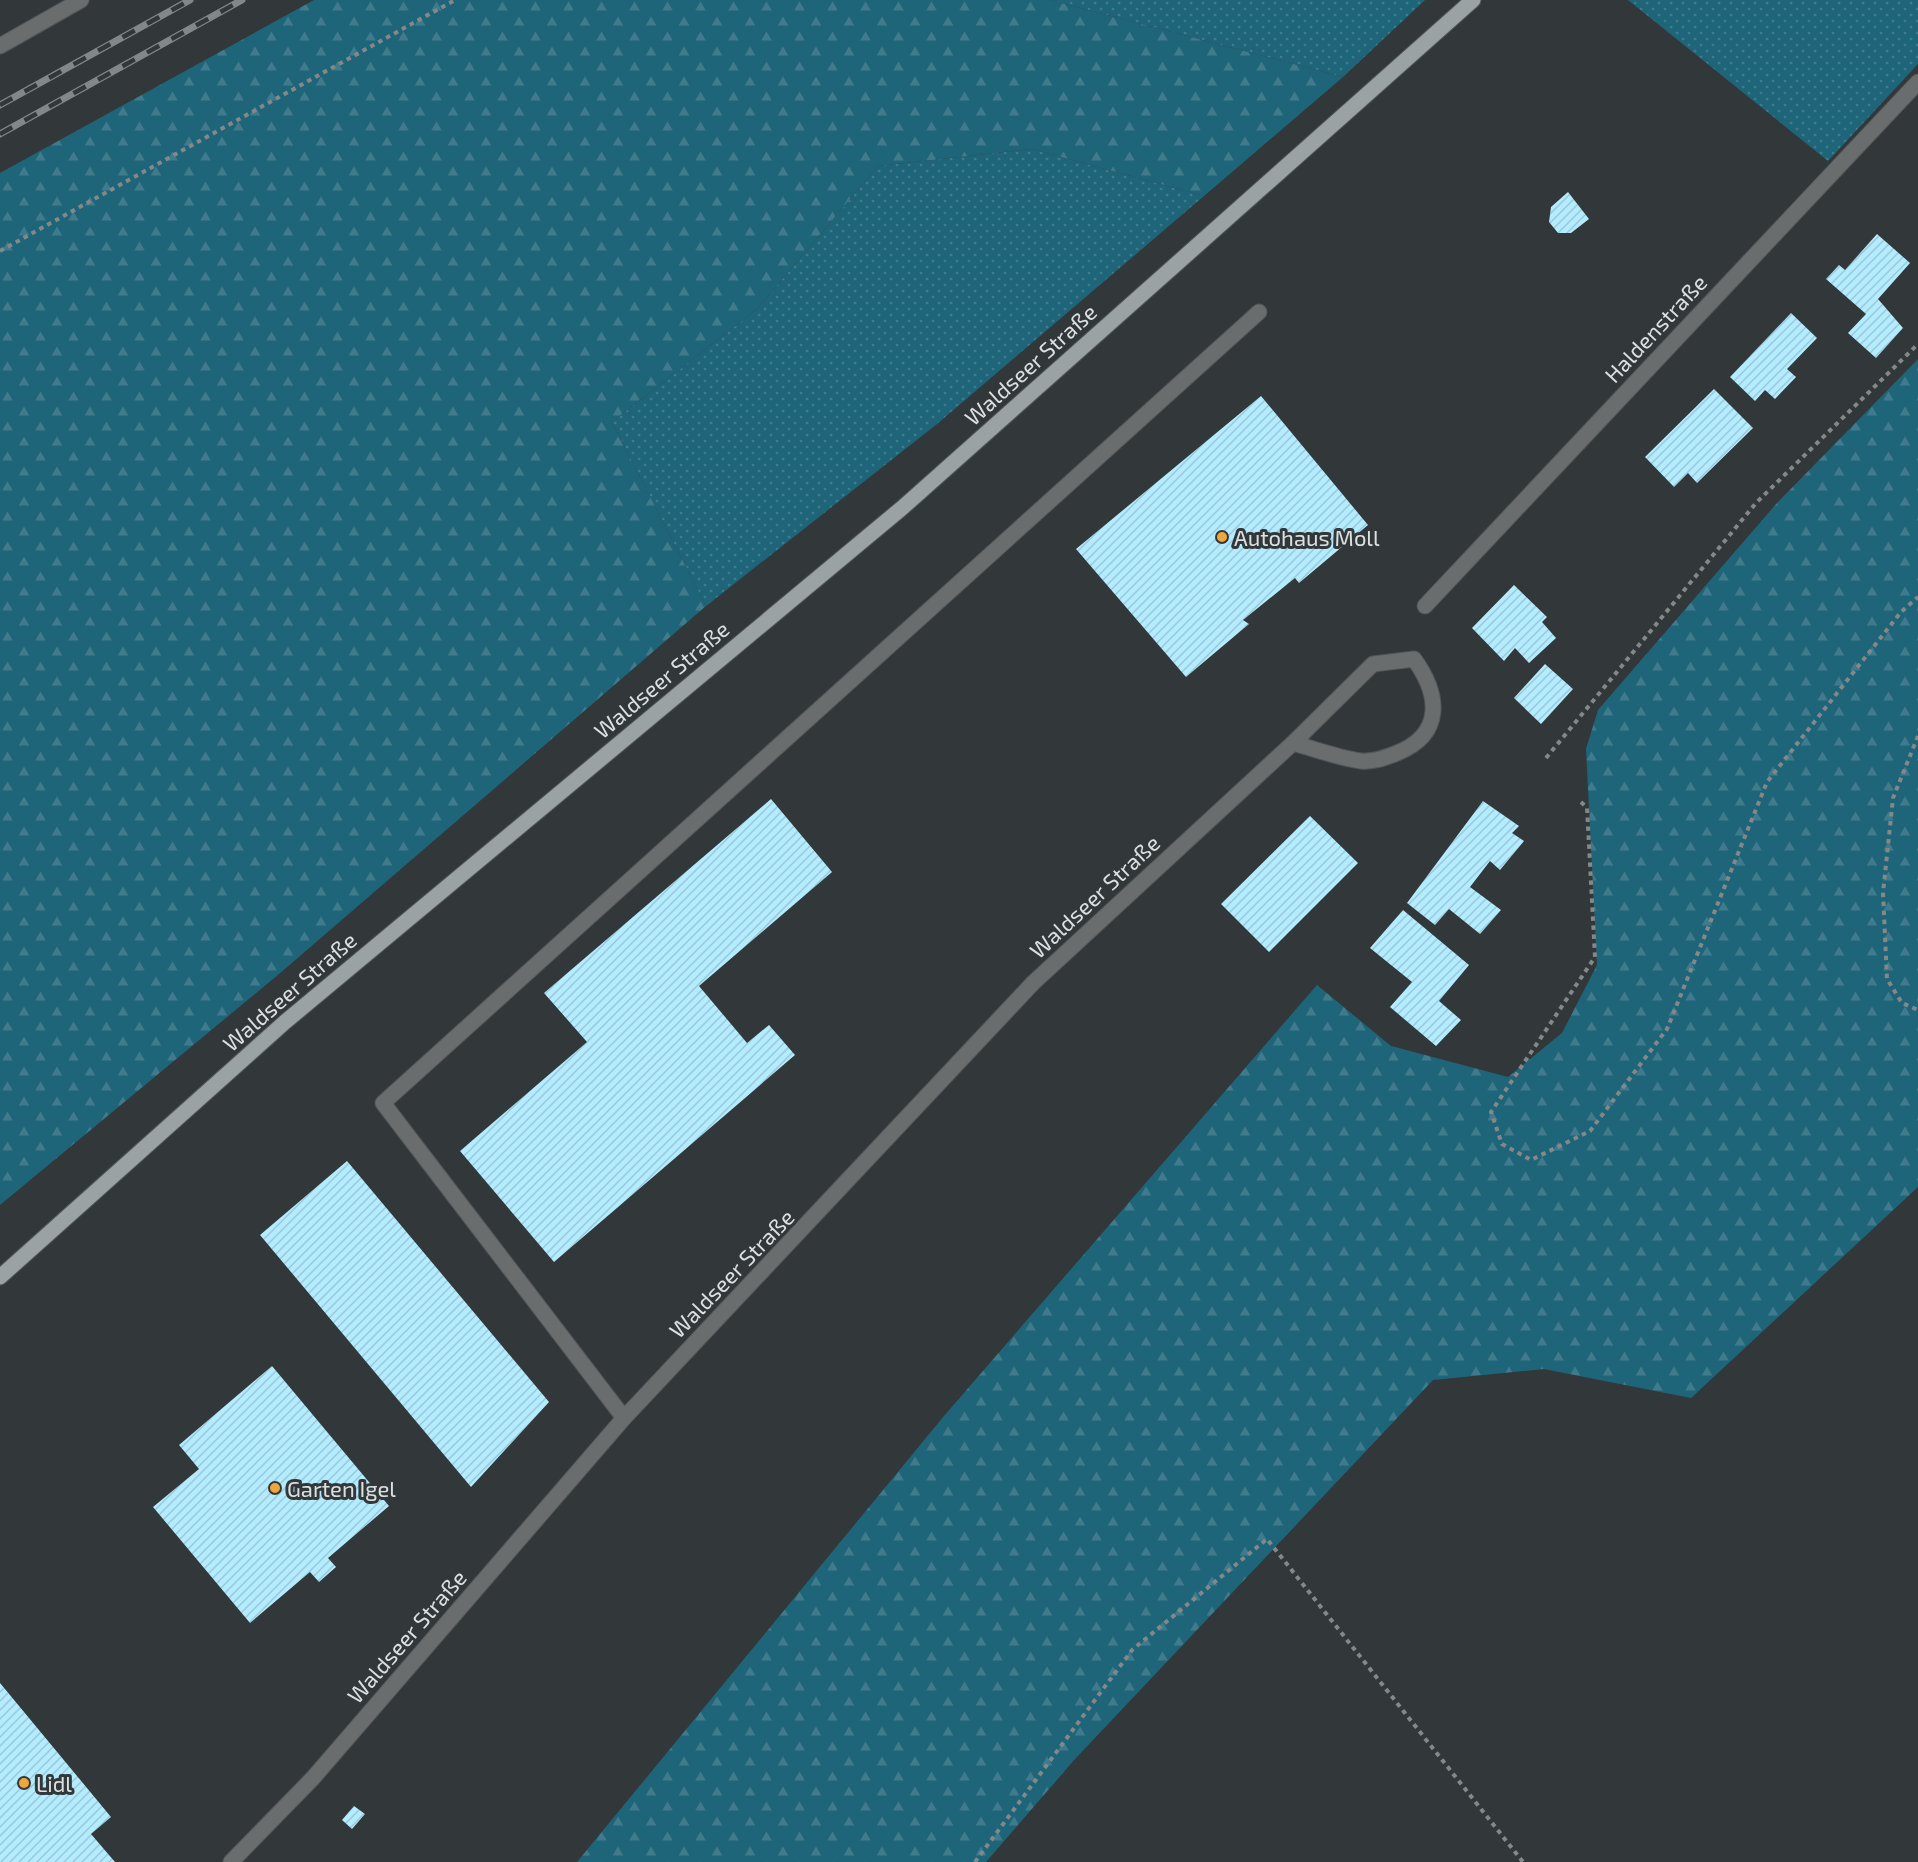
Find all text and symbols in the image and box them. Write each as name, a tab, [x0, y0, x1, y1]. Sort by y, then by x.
street label: Haldenstraße	[1599, 269, 1711, 387]
street label: Waldseer Straße	[959, 298, 1101, 430]
place label: Autohaus Moll	[1234, 524, 1380, 550]
marker: Autohaus Moll	[1215, 530, 1229, 544]
street label: Waldseer Straße	[588, 615, 734, 743]
street label: Waldseer Straße	[1024, 829, 1164, 963]
street label: Waldseer Straße	[217, 926, 361, 1056]
street label: Waldseer Straße	[663, 1204, 799, 1342]
place label: Garten Igel	[287, 1475, 396, 1501]
marker: Garten Igel	[268, 1481, 282, 1495]
street label: Waldseer Straße	[341, 1564, 471, 1708]
place label: Lidl	[36, 1770, 72, 1796]
marker: Lidl	[17, 1776, 31, 1790]

